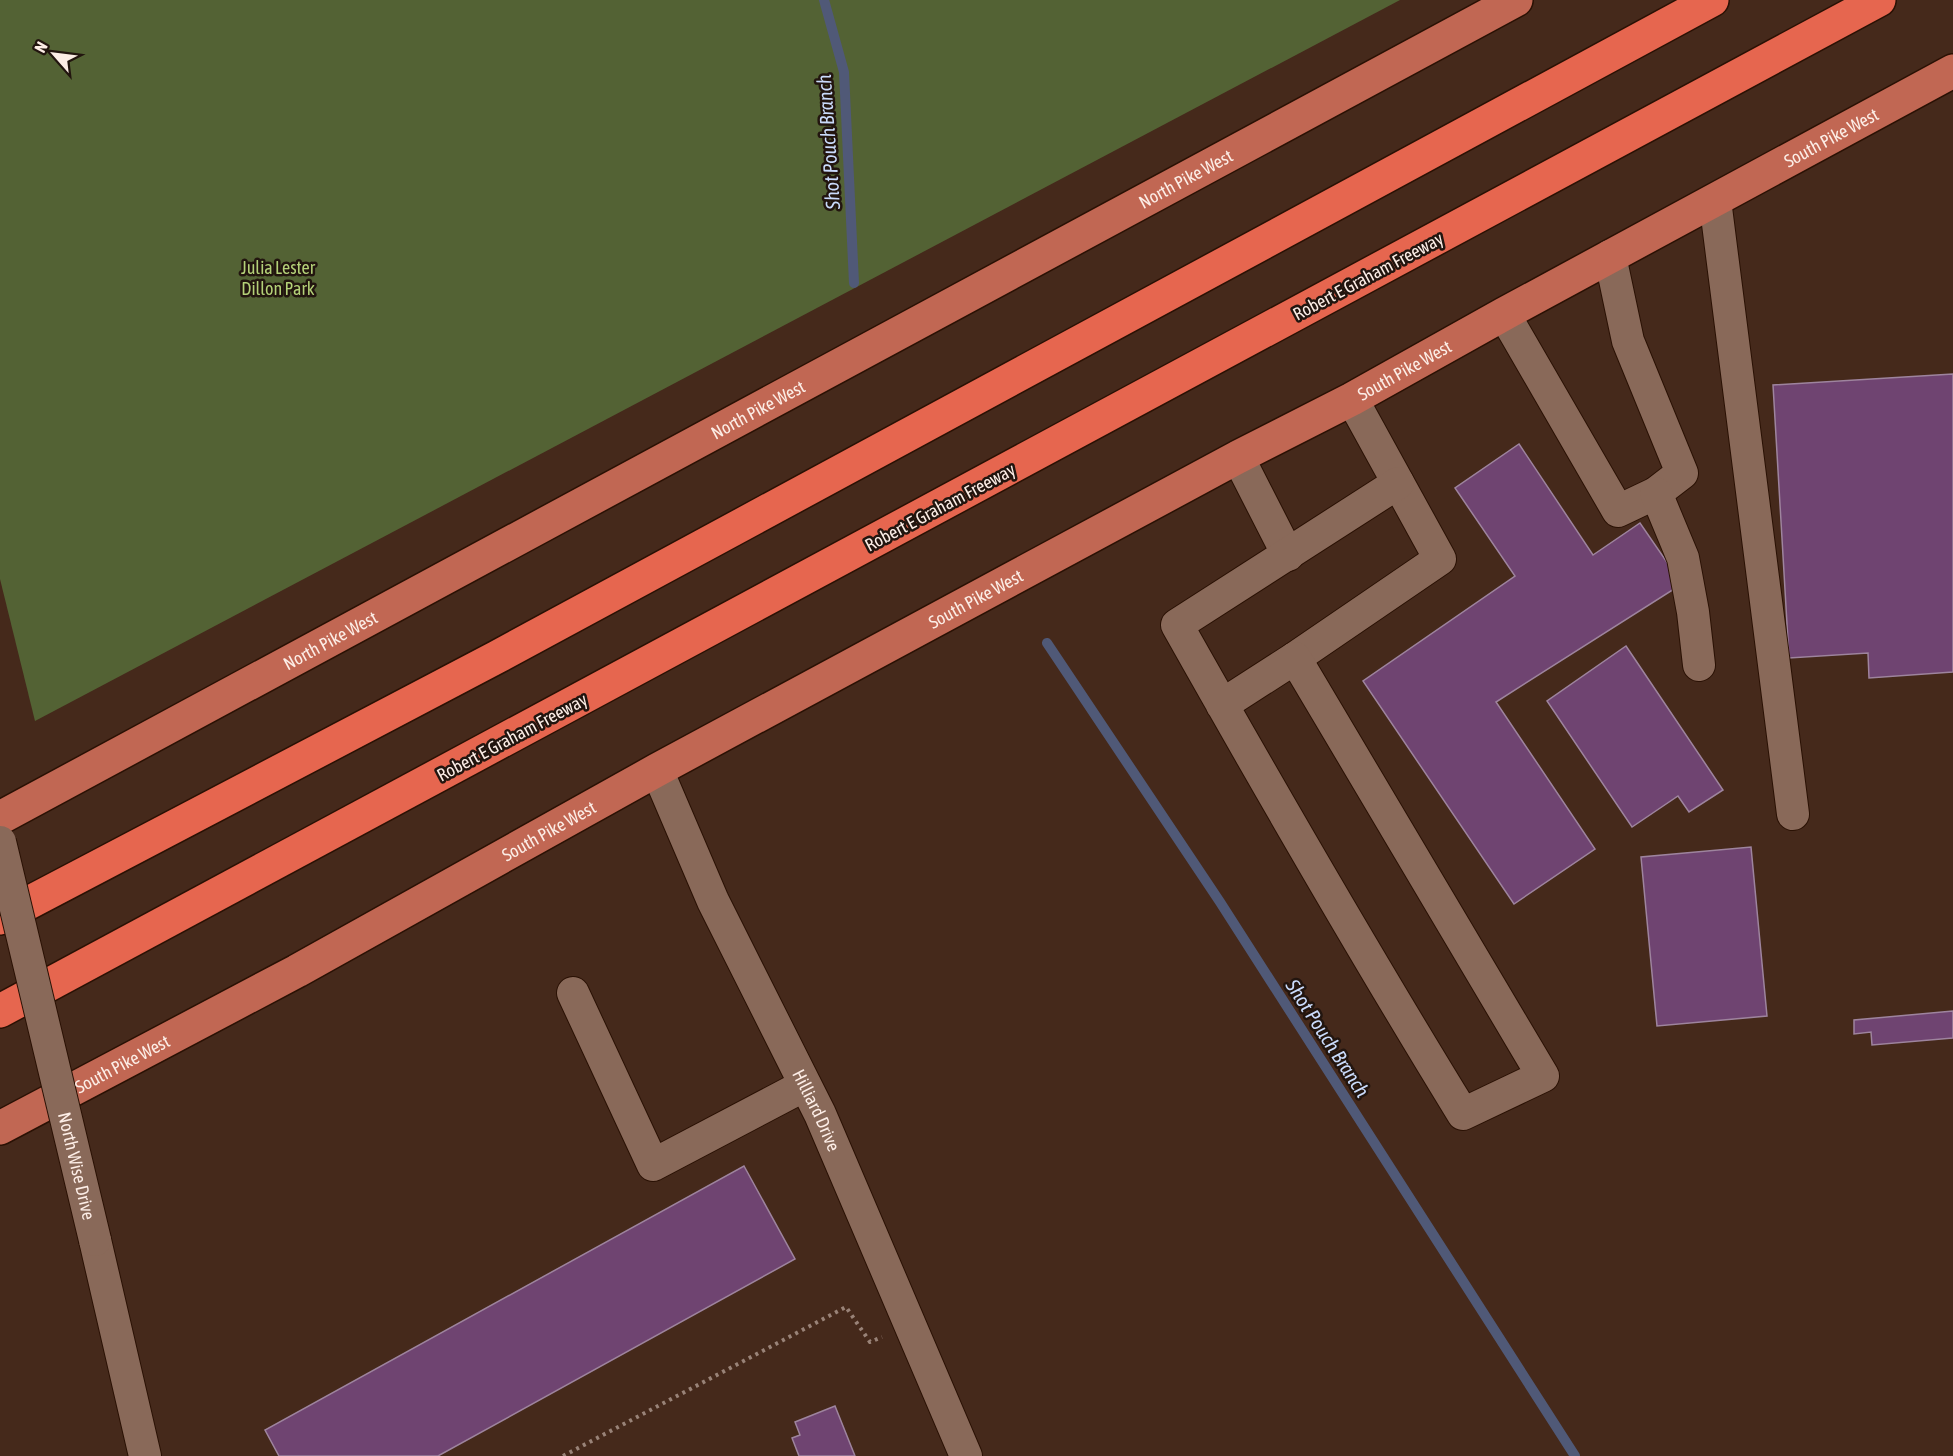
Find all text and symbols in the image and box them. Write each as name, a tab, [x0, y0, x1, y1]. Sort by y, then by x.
north arrow	[24, 24, 84, 84]
text: N	[31, 39, 51, 55]
water label: Shot Pouch Branch	[812, 73, 844, 211]
street label: South Pike West	[1780, 103, 1882, 171]
street label: North Pike West	[1135, 144, 1236, 212]
street label: Robert E Graham Freeway	[1289, 228, 1447, 324]
park label: Julia Lester Dillon Park	[241, 257, 316, 299]
street label: South Pike West	[1354, 335, 1455, 404]
street label: North Pike West	[707, 375, 808, 443]
street label: Robert E Graham Freeway	[861, 459, 1019, 555]
street label: South Pike West	[925, 564, 1026, 632]
street label: North Pike West	[279, 606, 381, 674]
street label: Robert E Graham Freeway	[433, 689, 591, 785]
street label: South Pike West	[498, 796, 599, 865]
water label: Shot Pouch Branch	[1281, 974, 1375, 1101]
street label: South Pike West	[71, 1030, 173, 1097]
street label: Hilliard Drive	[789, 1066, 845, 1154]
street label: North Wise Drive	[54, 1110, 100, 1222]

